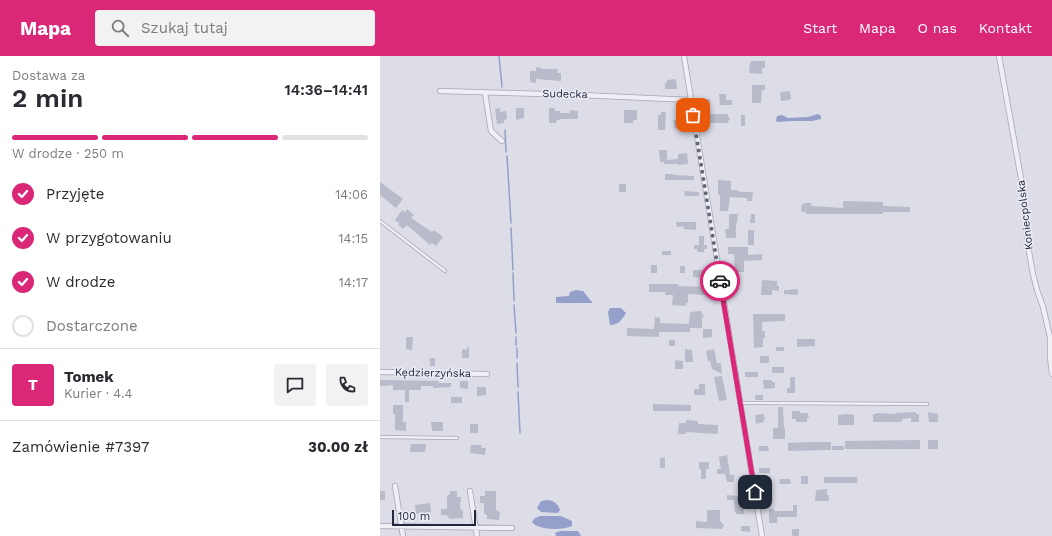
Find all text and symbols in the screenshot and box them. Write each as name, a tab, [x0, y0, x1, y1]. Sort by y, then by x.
search box	[95, 10, 375, 46]
text: Mapa	[20, 17, 71, 40]
icon: search	[109, 17, 131, 39]
text: Szukaj tutaj	[141, 19, 228, 37]
text: Start	[803, 20, 837, 36]
text: Mapa	[859, 20, 896, 36]
text: O nas	[918, 20, 957, 36]
text: Kontakt	[979, 20, 1032, 36]
text: Dostawa za	[12, 68, 85, 83]
text: 14:36–14:41	[284, 81, 368, 99]
text: 2 min	[12, 83, 83, 113]
street label: Sudecka	[542, 87, 588, 101]
pin	[676, 98, 710, 132]
icon: bag	[682, 104, 704, 126]
text: W drodze · 250 m	[12, 146, 124, 161]
street label: Koniecpolska	[1014, 179, 1036, 251]
icon: check	[12, 183, 34, 205]
text: Przyjęte	[46, 185, 104, 203]
text: 14:06	[335, 187, 368, 202]
icon: check	[12, 227, 34, 249]
text: W przygotowaniu	[46, 229, 172, 247]
text: 14:15	[339, 231, 368, 246]
courier	[700, 261, 740, 301]
icon: car	[709, 270, 731, 292]
icon: check	[12, 271, 34, 293]
text: W drodze	[46, 273, 115, 291]
text: 14:17	[339, 275, 368, 290]
text: Dostarczone	[46, 317, 138, 335]
button: chat	[274, 364, 316, 406]
button: phone	[326, 364, 368, 406]
street label: Kędzierzyńska	[395, 366, 471, 380]
text: Tomek	[64, 368, 114, 386]
text: T	[28, 376, 38, 394]
text: Kurier · 4.4	[64, 386, 132, 401]
text: Zamówienie #7397	[12, 438, 149, 456]
text: 30.00 zł	[308, 438, 368, 456]
pin	[738, 475, 772, 509]
icon: home	[744, 481, 766, 503]
scale bar	[392, 508, 476, 527]
text: 100 m	[398, 510, 430, 523]

